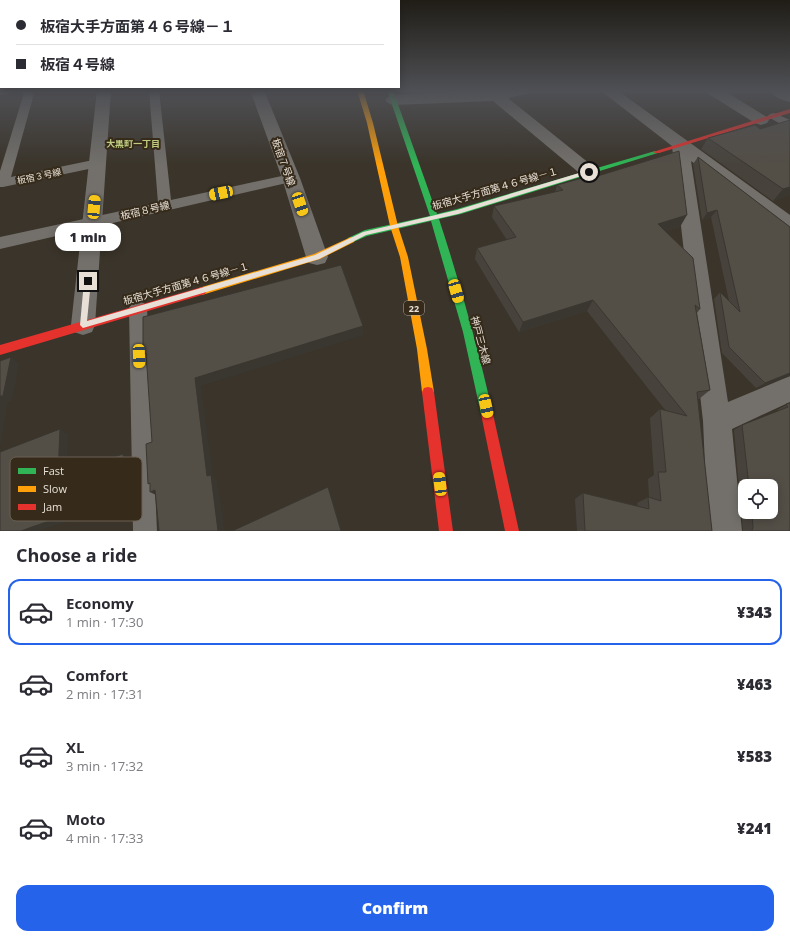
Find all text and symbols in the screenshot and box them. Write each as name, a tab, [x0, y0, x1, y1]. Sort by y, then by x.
text: 板宿大手方面第４６号線－１	[40, 16, 235, 36]
text: 板宿４号線	[40, 54, 115, 74]
street label: 板宿７号線	[269, 136, 299, 188]
district label: 大黒町一丁目	[106, 137, 160, 150]
street label: 板宿大手方面第４６号線－１	[431, 163, 559, 213]
route start	[580, 163, 598, 181]
street label: 板宿３号線	[16, 165, 63, 187]
car	[208, 185, 234, 201]
car	[290, 191, 310, 217]
car	[87, 195, 101, 219]
street label: 板宿８号線	[119, 198, 171, 222]
callout: 1 min	[55, 223, 121, 251]
text: 1 min	[70, 228, 106, 246]
street label: 板宿大手方面第４６号線－１	[122, 258, 250, 308]
route end	[79, 272, 97, 290]
car	[447, 278, 465, 304]
road number: 22	[404, 301, 424, 315]
street label: 神戸三木線	[468, 314, 494, 366]
car	[133, 344, 145, 368]
car	[478, 393, 494, 419]
legend	[10, 457, 142, 521]
text: Fast	[43, 463, 64, 478]
car	[433, 471, 447, 497]
map controls	[738, 479, 778, 519]
button: locate	[738, 479, 778, 519]
text: Slow	[43, 481, 67, 496]
text: Jam	[42, 499, 62, 514]
text: Choose a ride	[16, 543, 137, 567]
text: Economy	[66, 593, 134, 613]
icon: car	[18, 594, 54, 630]
text: ¥343	[737, 602, 772, 622]
text: 1 min · 17:30	[66, 613, 143, 631]
text: Comfort	[66, 665, 128, 685]
icon: car	[18, 666, 54, 702]
text: ¥463	[737, 674, 772, 694]
text: 2 min · 17:31	[66, 685, 143, 703]
text: XL	[66, 737, 84, 757]
icon: car	[18, 738, 54, 774]
text: ¥583	[737, 746, 772, 766]
text: 3 min · 17:32	[66, 757, 143, 775]
text: Moto	[66, 809, 105, 829]
icon: car	[18, 810, 54, 846]
text: ¥241	[737, 818, 772, 838]
text: 4 min · 17:33	[66, 829, 143, 847]
button: Confirm	[16, 885, 774, 931]

